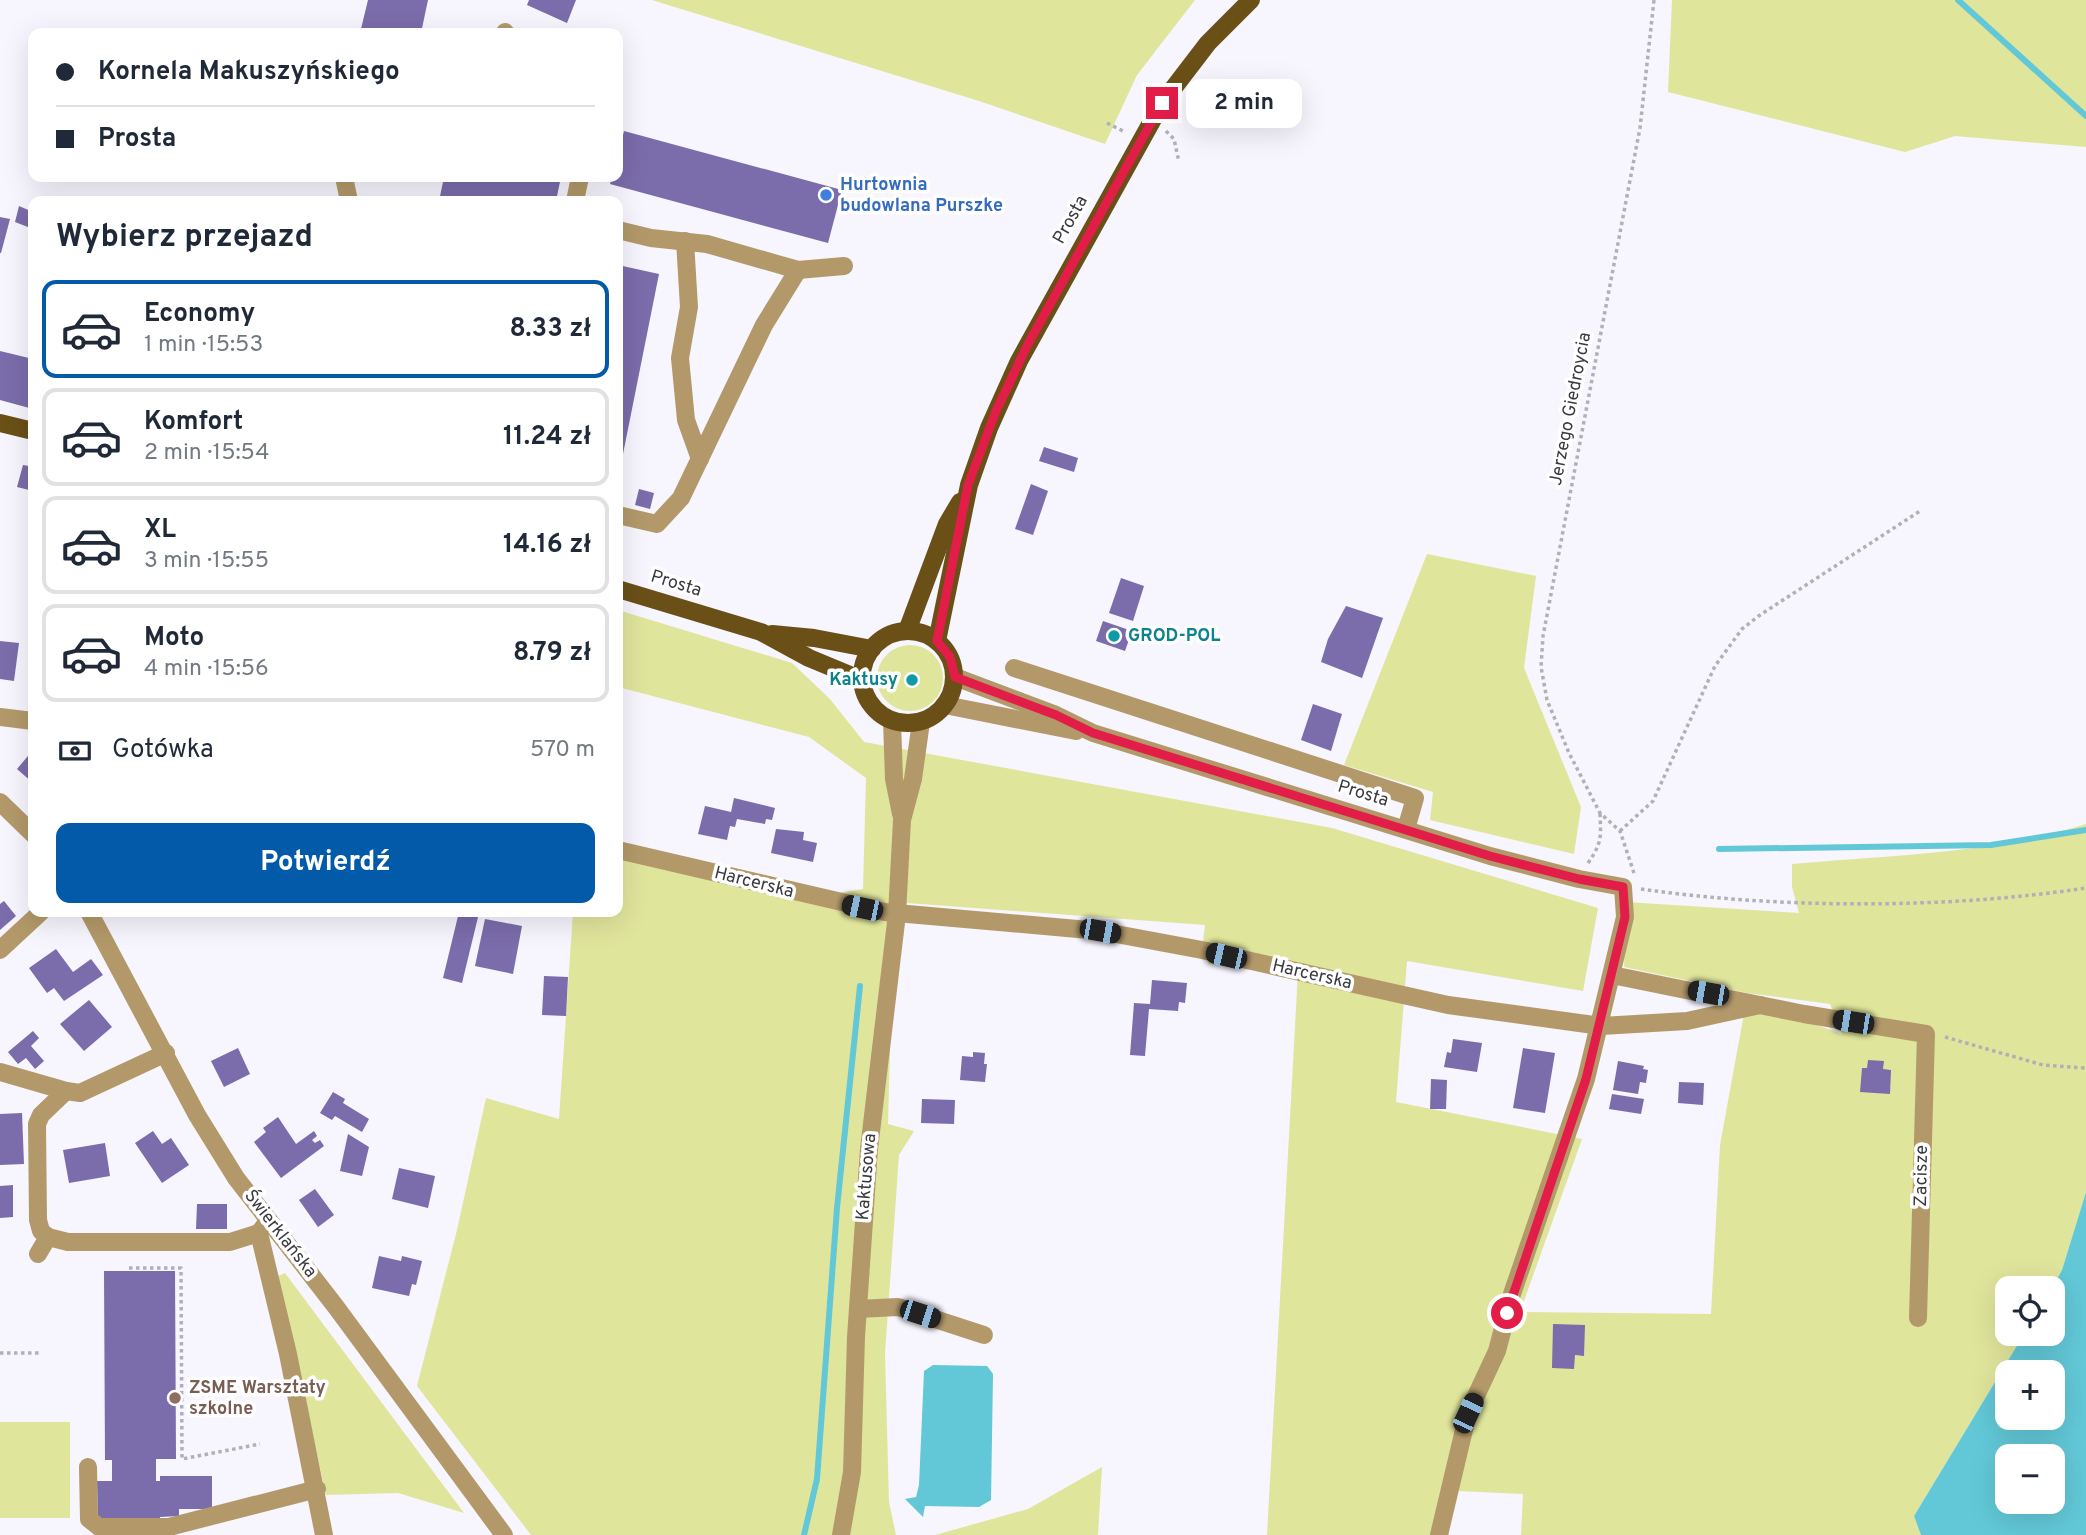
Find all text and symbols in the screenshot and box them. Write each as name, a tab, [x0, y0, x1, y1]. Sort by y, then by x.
text: Kornela Makuszyńskiego	[98, 56, 400, 89]
callout: 2 min	[1186, 78, 1302, 128]
route end	[1146, 87, 1178, 119]
text: 2 min	[1214, 89, 1274, 118]
text: Prosta	[98, 123, 176, 156]
place label: Hurtownia budowlana Purszke	[840, 174, 1003, 218]
marker: Hurtownia budowlana Purszke	[818, 187, 834, 203]
street label: Prosta	[1048, 192, 1094, 248]
text: Wybierz przejazd	[56, 218, 313, 258]
icon: car	[60, 298, 123, 361]
text: Economy	[144, 298, 255, 331]
text: 8.33 zł	[510, 313, 591, 346]
street label: Jerzego Giedroycia	[1545, 330, 1597, 488]
text: 1 min · 15:53	[144, 331, 263, 360]
icon: car	[60, 406, 123, 469]
text: Komfort	[144, 406, 243, 439]
text: 11.24 zł	[503, 421, 591, 454]
text: 2 min · 15:54	[144, 439, 270, 468]
icon: car	[60, 514, 123, 577]
text: XL	[144, 514, 176, 547]
text: 14.16 zł	[503, 529, 591, 562]
text: 3 min · 15:55	[144, 547, 269, 576]
street label: Prosta	[648, 565, 704, 603]
icon: car	[60, 622, 123, 685]
text: Moto	[144, 622, 204, 655]
place label: GROD-POL	[1128, 625, 1220, 648]
marker: GROD-POL	[1106, 628, 1122, 644]
text: 8.79 zł	[513, 637, 591, 670]
text: 4 min · 15:56	[144, 655, 269, 684]
place label: Kaktusy	[829, 669, 898, 692]
marker: Kaktusy	[904, 672, 920, 688]
icon: cash	[56, 732, 94, 770]
text: Gotówka	[112, 734, 214, 767]
text: 570 m	[530, 736, 595, 765]
street label: Prosta	[1335, 775, 1391, 813]
button: Potwierdź	[56, 823, 595, 903]
street label: Harcerska	[712, 862, 796, 904]
car	[840, 893, 885, 923]
car	[1078, 917, 1123, 945]
car	[1204, 941, 1249, 971]
street label: Harcerska	[1270, 955, 1354, 995]
car	[1686, 979, 1731, 1007]
car	[1831, 1008, 1876, 1036]
street label: Kaktusowa	[852, 1133, 882, 1221]
street label: Zacisze	[1910, 1145, 1934, 1207]
street label: Świerklańska	[238, 1184, 323, 1283]
map controls	[1995, 1276, 2065, 1514]
button: locate	[1995, 1276, 2065, 1346]
route start	[1491, 1297, 1523, 1329]
car	[897, 1298, 944, 1330]
button: +	[1995, 1360, 2065, 1430]
place label: ZSME Warsztaty szkolne	[189, 1377, 326, 1421]
marker: ZSME Warsztaty szkolne	[167, 1390, 183, 1406]
car	[1450, 1390, 1487, 1436]
button: −	[1995, 1444, 2065, 1514]

